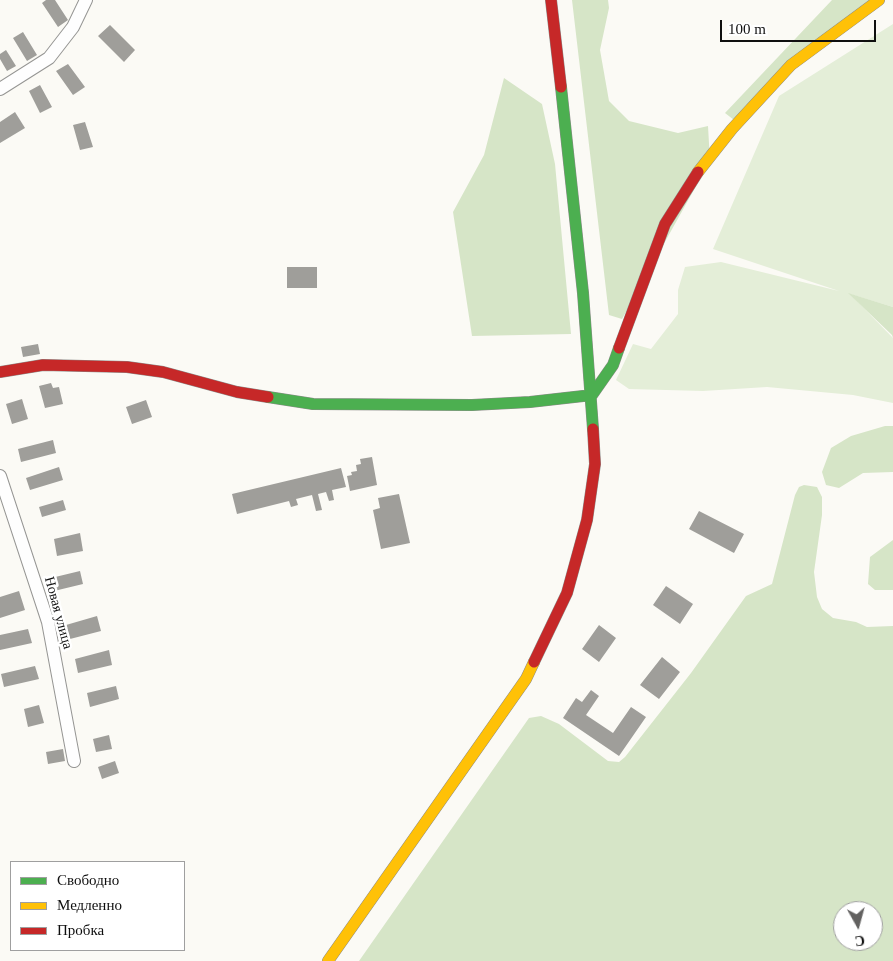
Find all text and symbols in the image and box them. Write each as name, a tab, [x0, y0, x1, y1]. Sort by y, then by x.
scale bar	[723, 10, 879, 42]
text: 100 m	[728, 21, 766, 37]
street label: Новая улица	[40, 575, 76, 651]
legend	[10, 861, 185, 951]
text: Свободно	[57, 872, 119, 888]
text: Медленно	[57, 897, 122, 913]
north arrow	[833, 901, 883, 951]
text: Пробка	[57, 922, 104, 938]
text: С	[854, 932, 866, 948]

